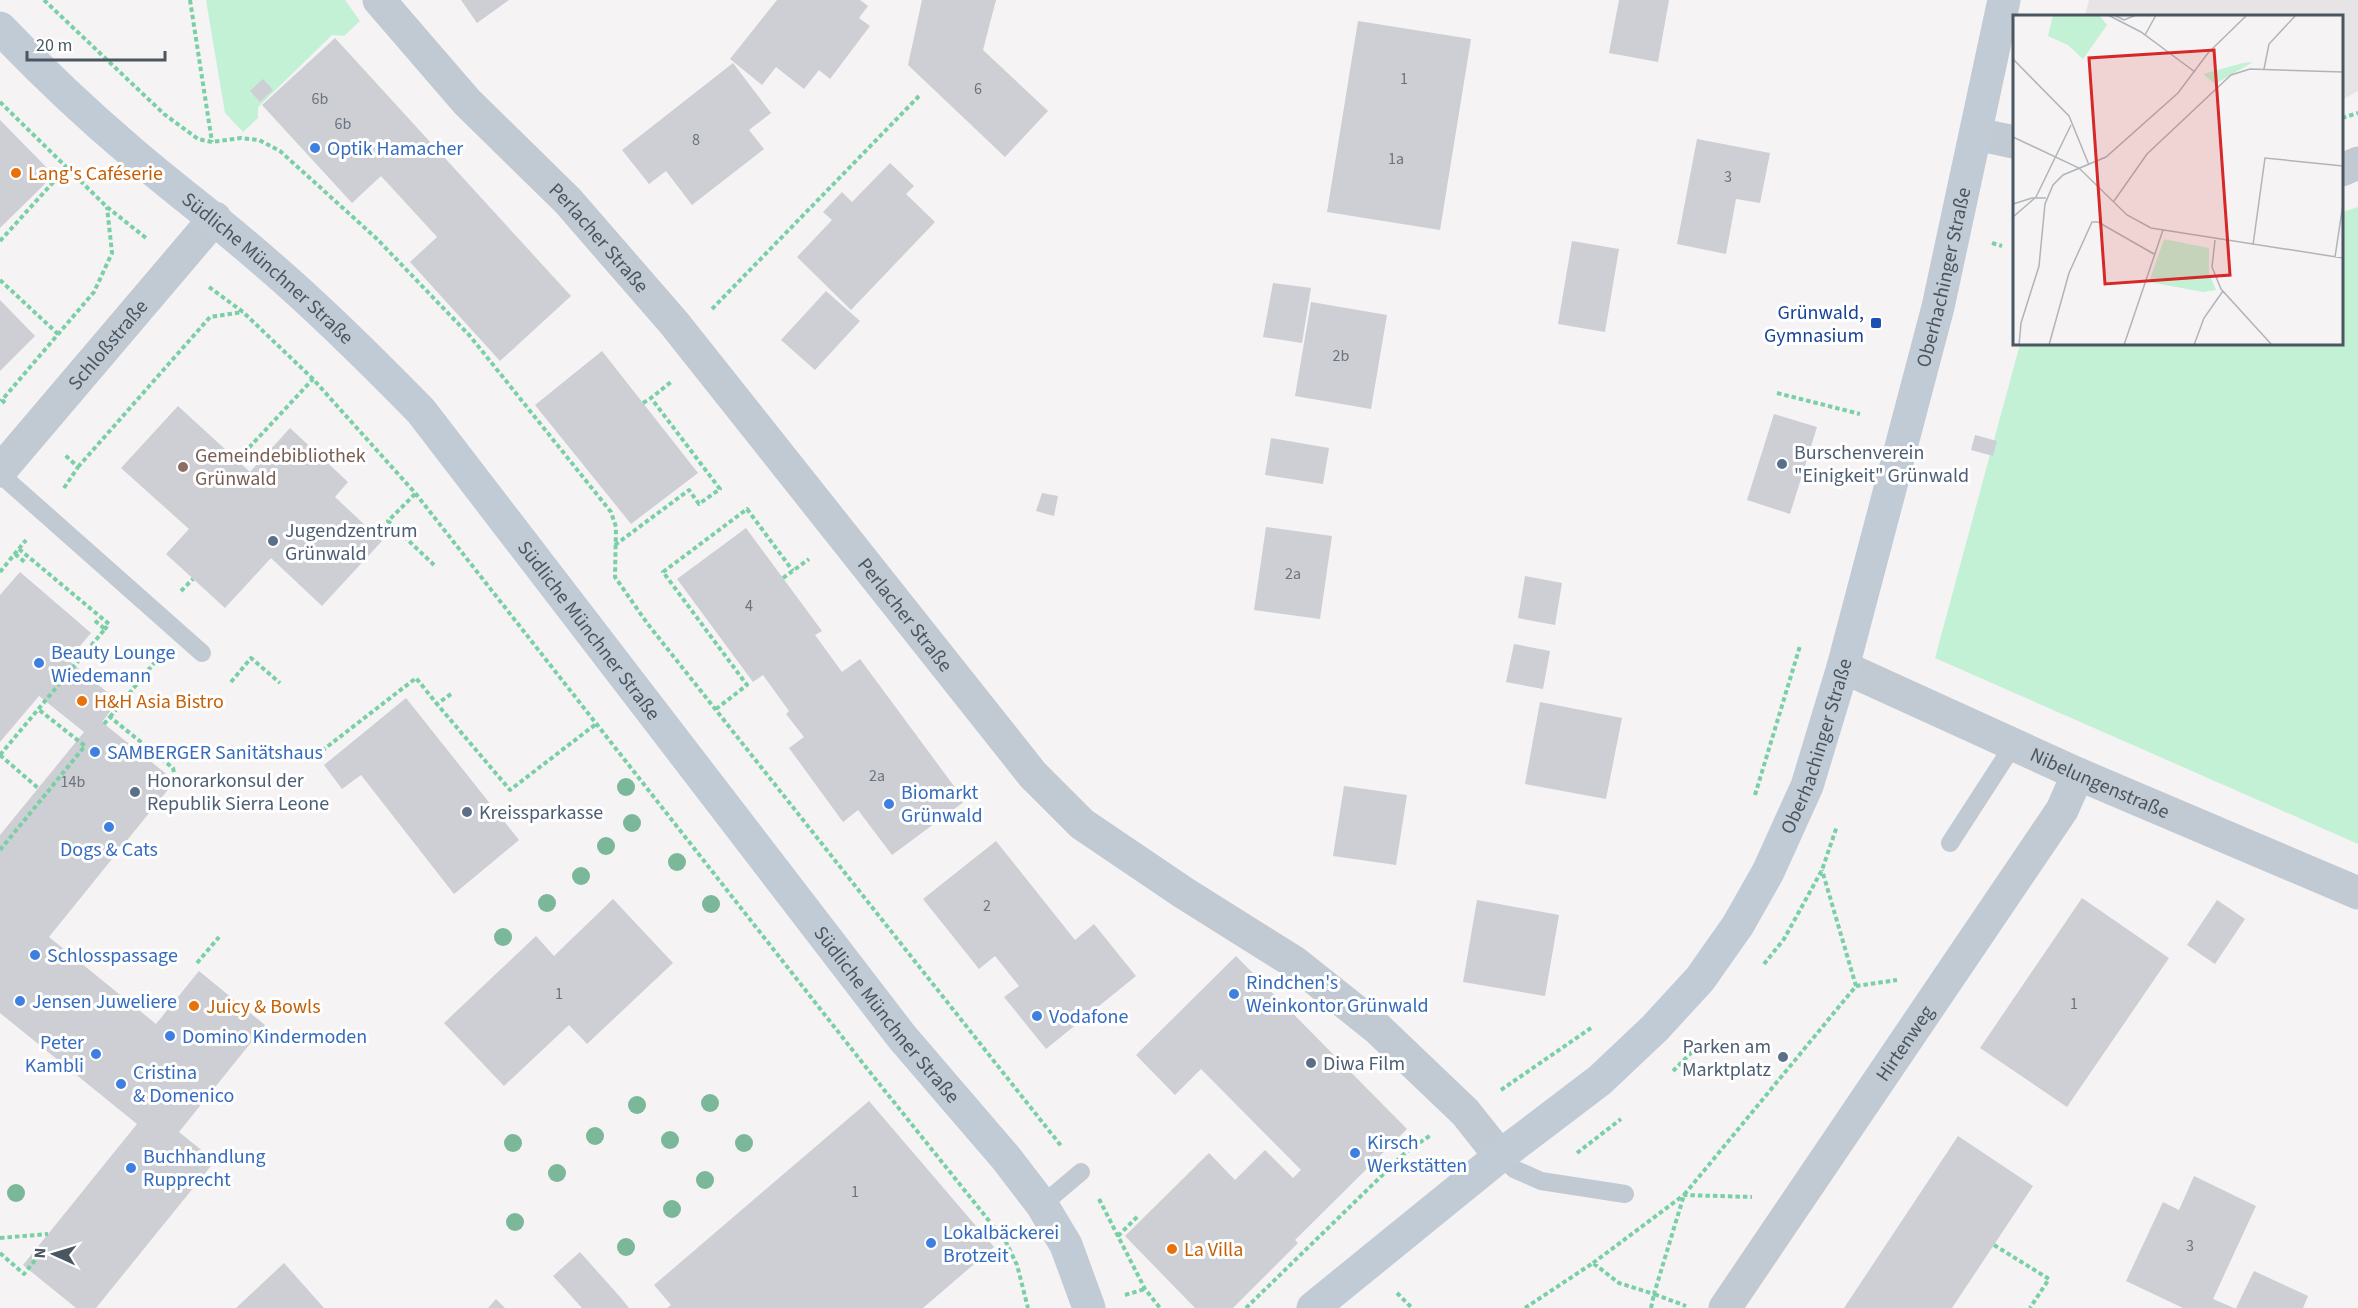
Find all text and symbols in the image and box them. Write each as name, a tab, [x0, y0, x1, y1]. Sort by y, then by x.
inset map	[2013, 15, 2343, 345]
scale bar	[27, 24, 165, 62]
text: 20 m	[36, 33, 72, 58]
house number: 1	[1400, 68, 1408, 90]
house number: 6	[974, 78, 982, 100]
house number: 6b	[312, 88, 329, 110]
house number: 6b	[335, 113, 352, 135]
house number: 8	[692, 129, 700, 151]
place label: Optik Hamacher	[327, 135, 463, 163]
marker: Optik Hamacher	[308, 141, 322, 155]
house number: 1a	[1388, 148, 1404, 170]
place label: Lang's Caféserie	[28, 160, 163, 188]
marker: Lang's Caféserie	[9, 166, 23, 180]
house number: 3	[1724, 166, 1732, 188]
street label: Perlacher Straße	[542, 177, 655, 299]
street label: Oberhachinger Straße	[1910, 185, 1978, 370]
street label: Südliche Münchner Straße	[175, 186, 360, 351]
street label: Schloßstraße	[62, 294, 155, 396]
place label: Grünwald, Gymnasium	[1764, 299, 1864, 350]
marker: Grünwald, Gymnasium	[1869, 316, 1883, 330]
house number: 2b	[1333, 345, 1350, 367]
place label: Burschenverein "Einigkeit" Grünwald	[1794, 439, 1969, 490]
place label: Gemeindebibliothek Grünwald	[195, 442, 366, 493]
marker: Burschenverein "Einigkeit" Grünwald	[1775, 457, 1789, 471]
marker: Gemeindebibliothek Grünwald	[176, 460, 190, 474]
place label: Jugendzentrum Grünwald	[285, 517, 418, 568]
marker: Jugendzentrum Grünwald	[266, 534, 280, 548]
street label: Südliche Münchner Straße	[511, 535, 667, 727]
street label: Perlacher Straße	[851, 552, 959, 678]
house number: 2a	[1285, 563, 1301, 585]
house number: 4	[745, 595, 753, 617]
place label: Beauty Lounge Wiedemann	[51, 639, 175, 690]
street label: Oberhachinger Straße	[1774, 655, 1860, 839]
marker: Beauty Lounge Wiedemann	[32, 656, 46, 670]
place label: H&H Asia Bistro	[94, 688, 224, 716]
marker: H&H Asia Bistro	[75, 694, 89, 708]
place label: SAMBERGER Sanitätshaus	[107, 739, 323, 767]
street label: Nibelungenstraße	[2026, 741, 2174, 826]
marker: SAMBERGER Sanitätshaus	[88, 745, 102, 759]
house number: 2a	[869, 765, 885, 787]
place label: Honorarkonsul der Republik Sierra Leone	[147, 767, 329, 818]
house number: 14b	[61, 771, 86, 793]
place label: Biomarkt Grünwald	[901, 779, 983, 830]
marker: Honorarkonsul der Republik Sierra Leone	[128, 785, 142, 799]
marker: Biomarkt Grünwald	[882, 797, 896, 811]
place label: Kreissparkasse	[479, 799, 603, 827]
marker: Kreissparkasse	[460, 805, 474, 819]
marker: Dogs & Cats	[102, 820, 116, 834]
place label: Dogs & Cats	[60, 836, 158, 864]
house number: 2	[983, 895, 991, 917]
street label: Südliche Münchner Straße	[807, 920, 966, 1110]
place label: Schlosspassage	[47, 942, 178, 970]
marker: Schlosspassage	[28, 948, 42, 962]
place label: Rindchen's Weinkontor Grünwald	[1246, 969, 1429, 1020]
house number: 1	[555, 983, 563, 1005]
marker: Rindchen's Weinkontor Grünwald	[1227, 987, 1241, 1001]
place label: Jensen Juweliere	[32, 988, 177, 1016]
place label: Juicy & Bowls	[206, 993, 321, 1021]
house number: 1	[2070, 993, 2078, 1015]
marker: Jensen Juweliere	[13, 994, 27, 1008]
marker: Juicy & Bowls	[187, 999, 201, 1013]
street label: Hirtenweg	[1869, 1000, 1941, 1087]
place label: Vodafone	[1049, 1003, 1128, 1031]
marker: Vodafone	[1030, 1009, 1044, 1023]
place label: Domino Kindermoden	[182, 1023, 367, 1051]
place label: Peter Kambli	[25, 1029, 84, 1080]
marker: Domino Kindermoden	[163, 1029, 177, 1043]
place label: Parken am Marktplatz	[1682, 1033, 1771, 1084]
marker: Peter Kambli	[89, 1047, 103, 1061]
place label: Diwa Film	[1323, 1050, 1405, 1078]
marker: Parken am Marktplatz	[1776, 1050, 1790, 1064]
marker: Diwa Film	[1304, 1056, 1318, 1070]
place label: Cristina & Domenico	[133, 1059, 234, 1110]
marker: Cristina & Domenico	[114, 1077, 128, 1091]
place label: Kirsch Werkstätten	[1367, 1129, 1467, 1180]
place label: Buchhandlung Rupprecht	[143, 1143, 266, 1194]
marker: Kirsch Werkstätten	[1348, 1146, 1362, 1160]
marker: Buchhandlung Rupprecht	[124, 1161, 138, 1175]
house number: 1	[851, 1181, 859, 1203]
place label: Lokalbäckerei Brotzeit	[943, 1219, 1059, 1270]
north arrow	[24, 1224, 84, 1284]
house number: 3	[2186, 1235, 2194, 1257]
marker: Lokalbäckerei Brotzeit	[924, 1236, 938, 1250]
place label: La Villa	[1184, 1236, 1243, 1264]
marker: La Villa	[1165, 1242, 1179, 1256]
text: N	[29, 1247, 51, 1259]

